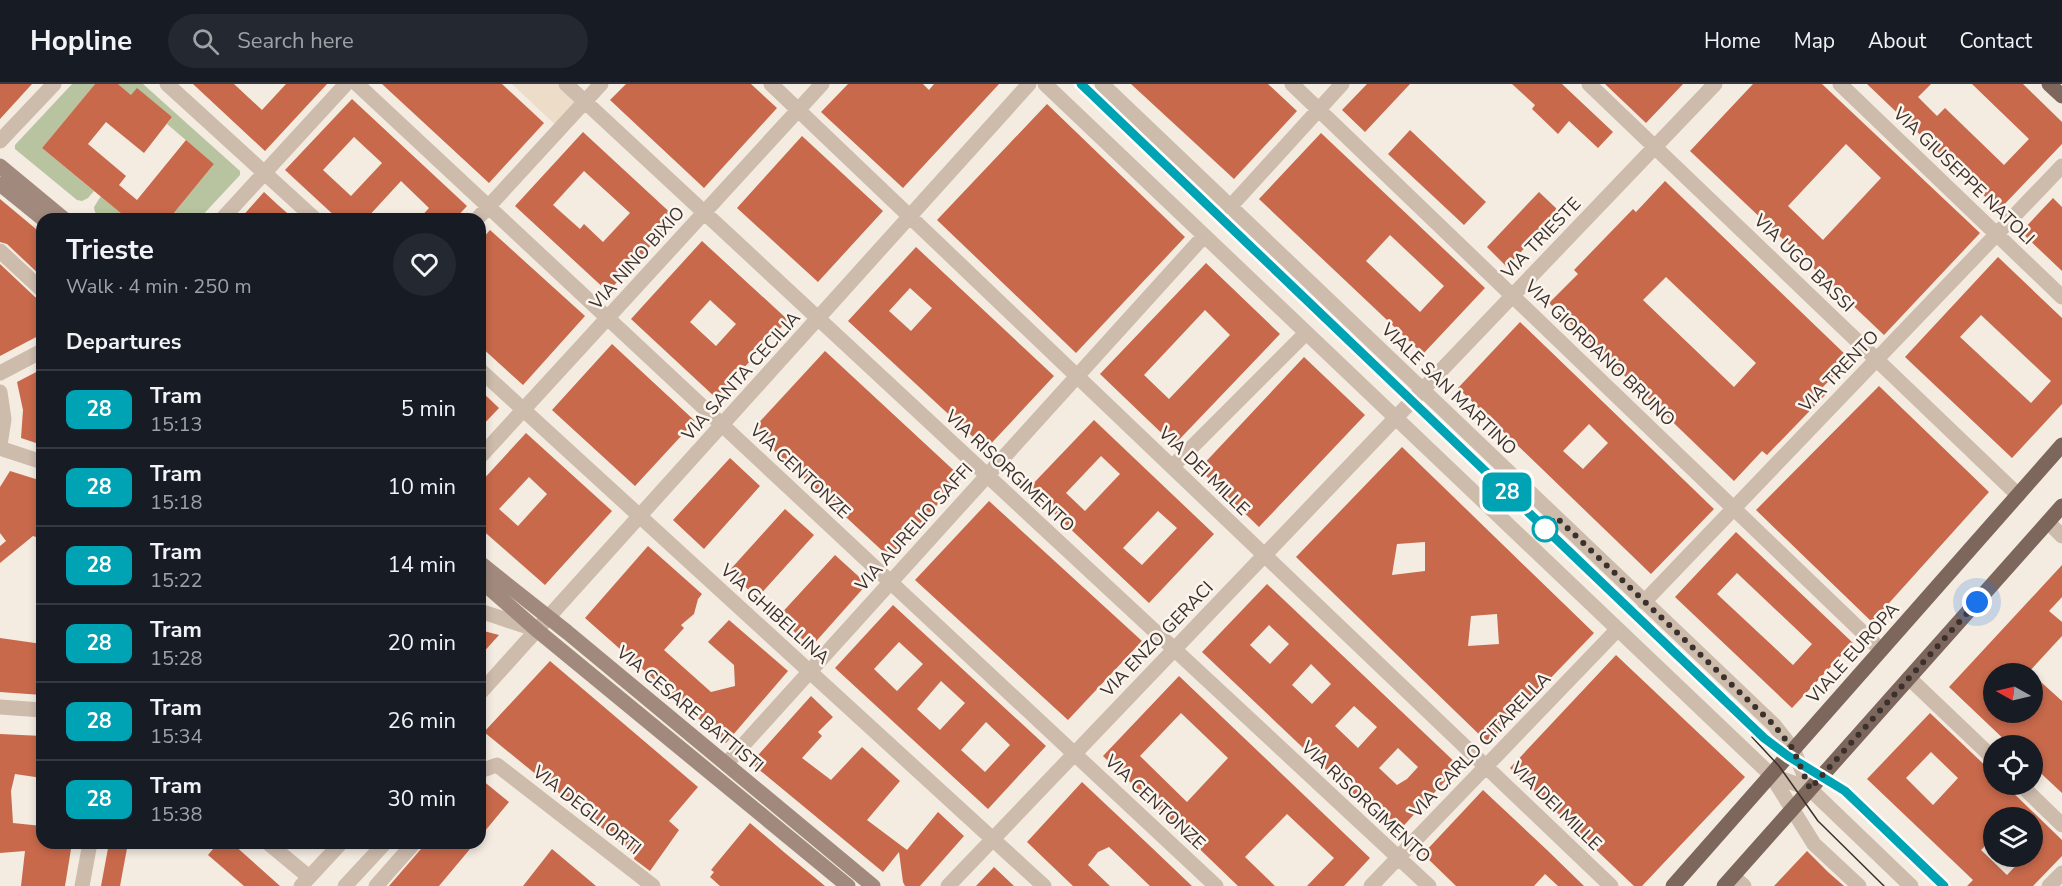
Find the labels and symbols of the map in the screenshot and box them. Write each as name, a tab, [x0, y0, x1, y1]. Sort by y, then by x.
street label: VIA GIUSEPPE NATOLI	[1887, 101, 2040, 250]
street label: VIA TRIESTE	[1495, 192, 1586, 285]
street label: VIA NINO BIXIO	[583, 201, 690, 316]
street label: VIA UGO BASSI	[1748, 208, 1860, 317]
street label: VIA GIORDANO BRUNO	[1519, 274, 1681, 431]
street label: VIA SANTA CECILIA	[676, 306, 806, 447]
street label: VIALE SAN MARTINO	[1375, 317, 1522, 460]
street label: VIA TRENTO	[1793, 325, 1884, 418]
street label: VIA RISORGIMENTO	[939, 404, 1080, 537]
street label: VIA CENTONZE	[744, 418, 855, 524]
street label: VIA DEI MILLE	[1153, 421, 1255, 521]
street label: VIA AURELIO SAFFI	[849, 458, 978, 597]
line badge: 28	[1480, 472, 1534, 512]
unlabelled marker	[1532, 516, 1558, 542]
street label: VIA GHIBELLINA	[714, 558, 835, 670]
street label: VIA ENZO GERACI	[1095, 576, 1219, 703]
your location	[1962, 587, 1992, 617]
street label: VIALE EUROPA	[1801, 598, 1905, 709]
street label: VIA CESARE BATTISTI	[611, 640, 769, 778]
north arrow	[1983, 663, 2043, 723]
street label: VIA CARLO CITARELLA	[1403, 667, 1556, 824]
street label: VIA RISORGIMENTO	[1295, 735, 1436, 868]
street label: VIA CENTONZE	[1099, 749, 1210, 855]
street label: VIA DEI MILLE	[1505, 756, 1607, 856]
street label: VIA DEGLI ORTI	[527, 759, 646, 860]

